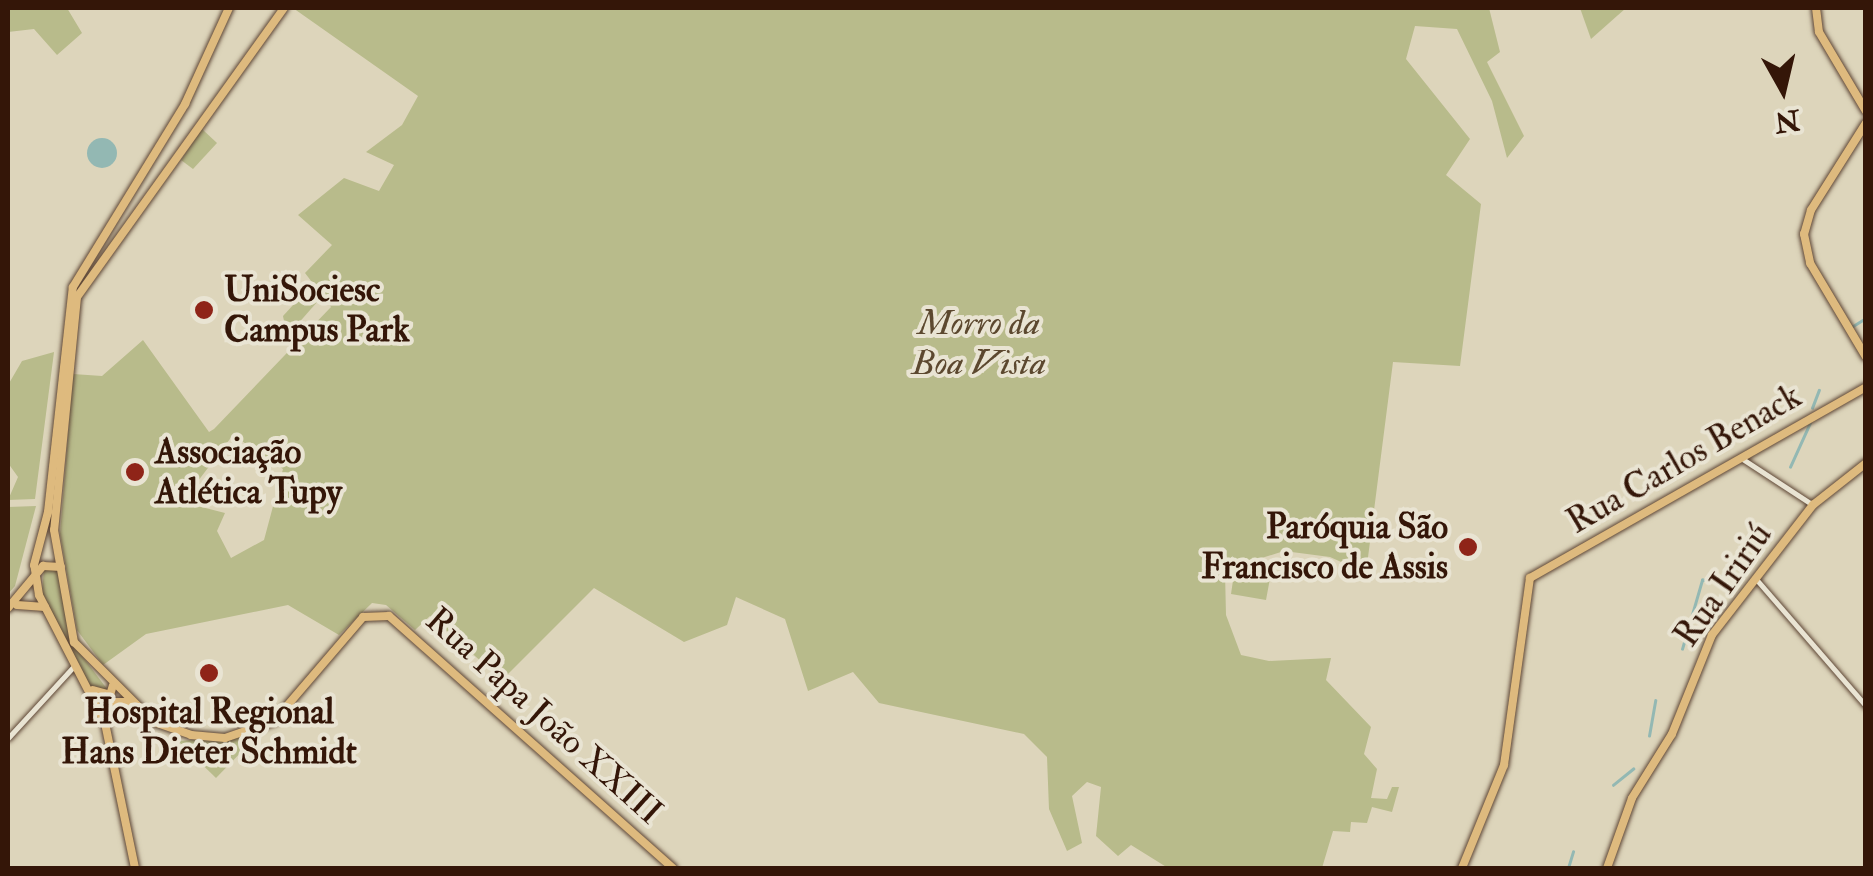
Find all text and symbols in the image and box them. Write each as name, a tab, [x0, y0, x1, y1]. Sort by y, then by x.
north arrow	[1733, 40, 1833, 140]
text: N	[1772, 101, 1802, 139]
place label: UniSociesc Campus Park	[224, 269, 410, 351]
marker: UniSociesc Campus Park	[193, 299, 215, 321]
park label: Morro da Boa Vista	[912, 302, 1046, 384]
street label: Rua Carlos Benack	[1560, 375, 1808, 543]
place label: Associação Atlética Tupy	[155, 431, 342, 513]
marker: Associação Atlética Tupy	[124, 461, 146, 483]
place label: Paróquia São Francisco de Assis	[1201, 506, 1448, 588]
street label: Rua Iririú	[1665, 515, 1781, 655]
marker: Paróquia São Francisco de Assis	[1457, 536, 1479, 558]
street label: Rua Papa João XXIII	[417, 599, 671, 833]
marker: Hospital Regional Hans Dieter Schmidt	[196, 660, 222, 686]
place label: Hospital Regional Hans Dieter Schmidt	[61, 691, 357, 773]

